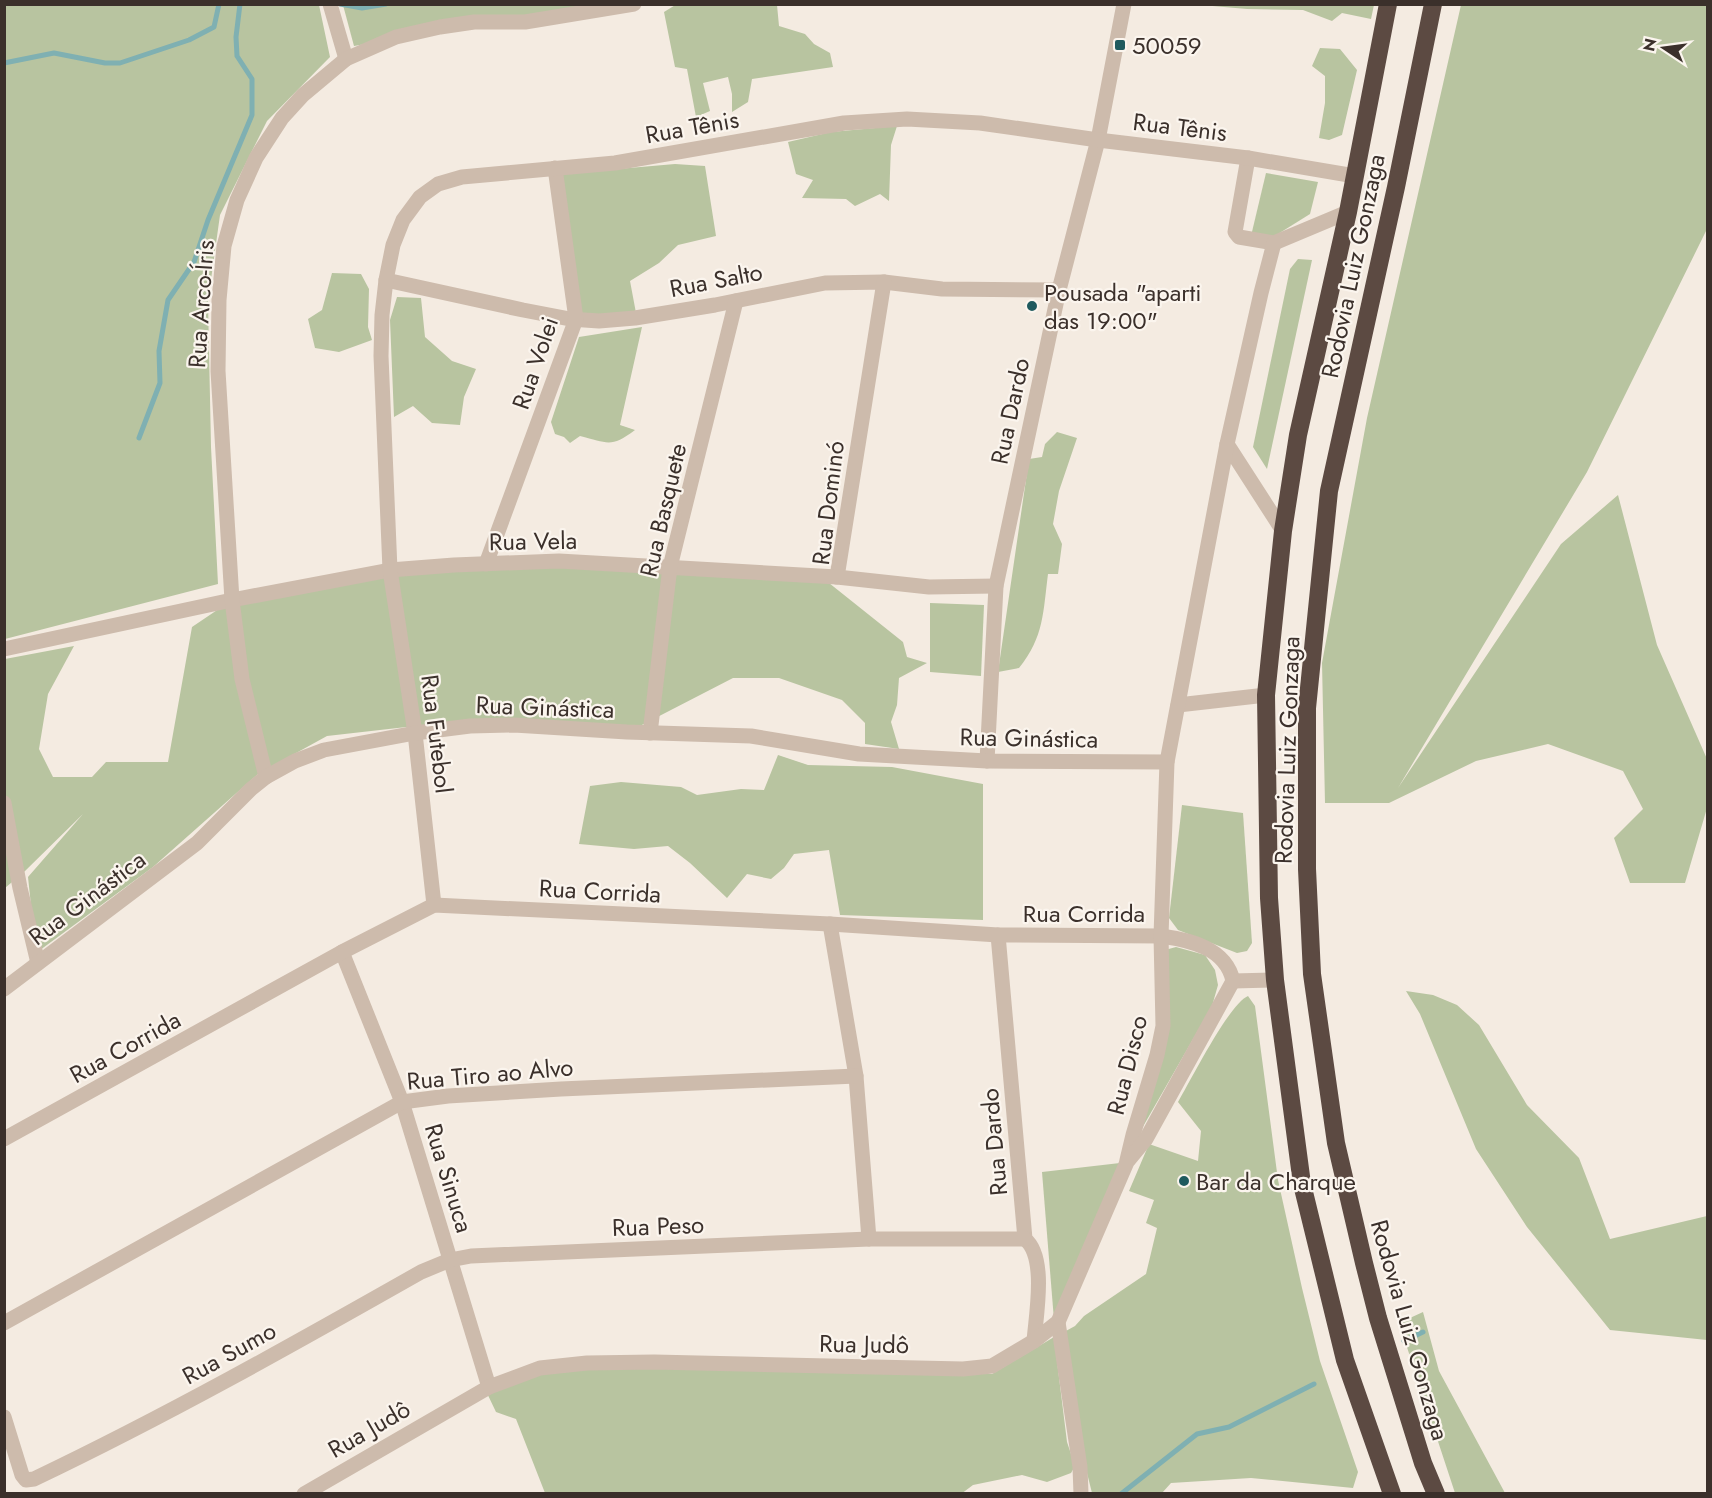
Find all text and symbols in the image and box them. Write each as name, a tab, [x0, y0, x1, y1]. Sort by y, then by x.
north arrow	[1634, 18, 1694, 78]
place label: 50059	[1132, 28, 1202, 63]
text: N	[1637, 36, 1663, 54]
marker: 50059	[1113, 38, 1127, 52]
street label: Rua Tênis	[642, 102, 742, 152]
street label: Rua Tênis	[1131, 104, 1229, 150]
street label: Rodovia Luiz Gonzaga	[1312, 151, 1394, 381]
street label: Rua Arco-Íris	[179, 239, 223, 369]
street label: Rua Salto	[667, 254, 765, 306]
place label: Pousada "aparti das 19:00"	[1044, 275, 1202, 338]
marker: Pousada "aparti das 19:00"	[1025, 299, 1039, 313]
street label: Rua Volei	[503, 312, 567, 414]
street label: Rua Dardo	[982, 355, 1038, 467]
street label: Rua Dominó	[803, 439, 853, 567]
street label: Rua Basquete	[631, 440, 695, 580]
street label: Rua Vela	[489, 523, 577, 559]
street label: Rodovia Luiz Gonzaga	[1266, 635, 1308, 865]
street label: Rua Futebol	[412, 673, 462, 795]
street label: Rua Ginástica	[475, 687, 615, 727]
street label: Rua Ginástica	[959, 719, 1099, 757]
street label: Rua Ginástica	[21, 842, 153, 954]
street label: Rua Corrida	[538, 870, 662, 912]
street label: Rua Corrida	[1023, 896, 1145, 931]
street label: Rua Corrida	[63, 1002, 187, 1092]
street label: Rua Disco	[1098, 1011, 1156, 1119]
street label: Rua Tiro ao Alvo	[405, 1049, 575, 1099]
street label: Rua Dardo	[972, 1087, 1016, 1197]
street label: Rua Sinuca	[416, 1119, 482, 1237]
place label: Bar da Charque	[1196, 1164, 1356, 1199]
marker: Bar da Charque	[1177, 1174, 1191, 1188]
street label: Rua Peso	[611, 1207, 705, 1245]
street label: Rodovia Luiz Gonzaga	[1362, 1216, 1458, 1444]
street label: Rua Sumo	[176, 1313, 282, 1393]
street label: Rua Judô	[819, 1326, 909, 1362]
street label: Rua Judô	[321, 1391, 417, 1467]

